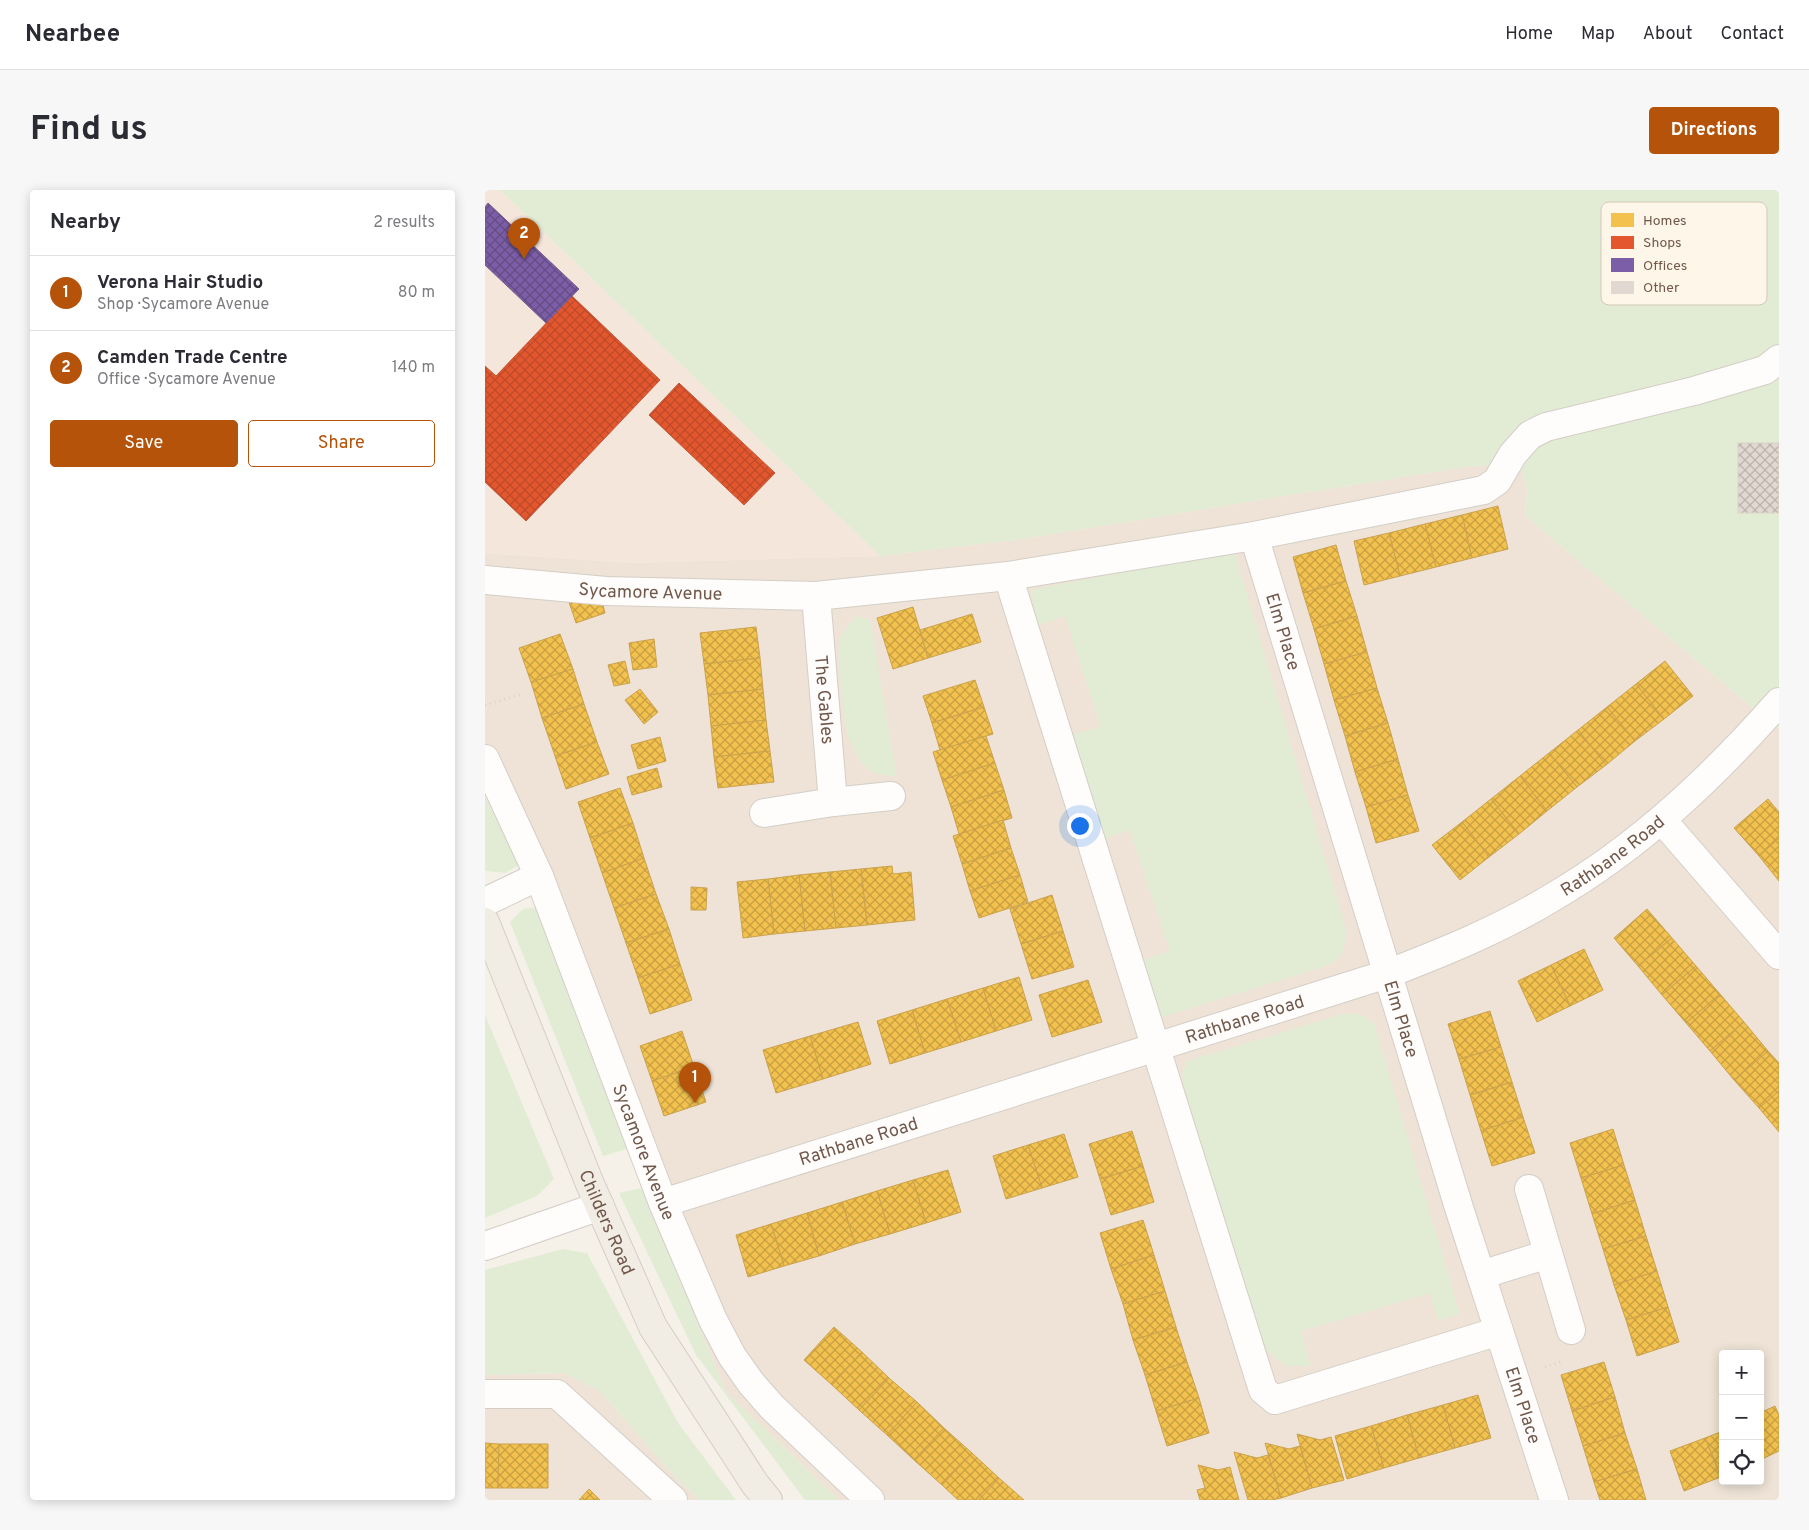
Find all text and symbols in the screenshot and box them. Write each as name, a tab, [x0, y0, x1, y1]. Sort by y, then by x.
text: Nearbee	[25, 20, 120, 50]
text: Home	[1505, 23, 1553, 46]
text: Map	[1581, 23, 1615, 46]
text: About	[1643, 23, 1692, 46]
text: Contact	[1720, 23, 1784, 46]
button: Directions	[1649, 107, 1779, 154]
text: Find us	[30, 108, 148, 152]
legend	[1601, 202, 1767, 305]
text: Nearby	[50, 209, 121, 236]
text: 2 results	[373, 213, 435, 233]
text: Homes	[1643, 213, 1687, 230]
pin: 2	[508, 218, 540, 259]
text: Shops	[1643, 235, 1682, 252]
text: Offices	[1643, 258, 1687, 275]
text: Verona Hair Studio	[97, 271, 263, 295]
text: Other	[1643, 280, 1680, 297]
text: 1	[63, 283, 69, 303]
text: 80 m	[398, 283, 435, 303]
text: Shop · Sycamore Avenue	[97, 295, 269, 315]
text: Camden Trade Centre	[97, 346, 287, 370]
text: 2	[61, 358, 71, 378]
text: 140 m	[392, 358, 435, 378]
text: Office · Sycamore Avenue	[97, 370, 276, 390]
button: Save	[50, 420, 238, 467]
button: Share	[248, 420, 435, 467]
street label: Sycamore Avenue	[577, 579, 723, 607]
street label: Elm Place	[1259, 591, 1304, 674]
street label: The Gables	[808, 654, 838, 745]
street label: Rathbane Road	[1557, 811, 1670, 903]
your location	[1067, 813, 1093, 839]
street label: Elm Place	[1377, 978, 1423, 1061]
street label: Rathbane Road	[1183, 991, 1307, 1050]
pin: 1	[679, 1062, 711, 1103]
street label: Sycamore Avenue	[606, 1081, 679, 1224]
street label: Rathbane Road	[796, 1113, 921, 1172]
street label: Childers Road	[573, 1167, 639, 1279]
map controls	[1719, 1350, 1764, 1485]
button: +	[1719, 1350, 1764, 1395]
street label: Elm Place	[1498, 1364, 1545, 1447]
button: −	[1719, 1395, 1764, 1440]
button: locate	[1719, 1440, 1764, 1485]

